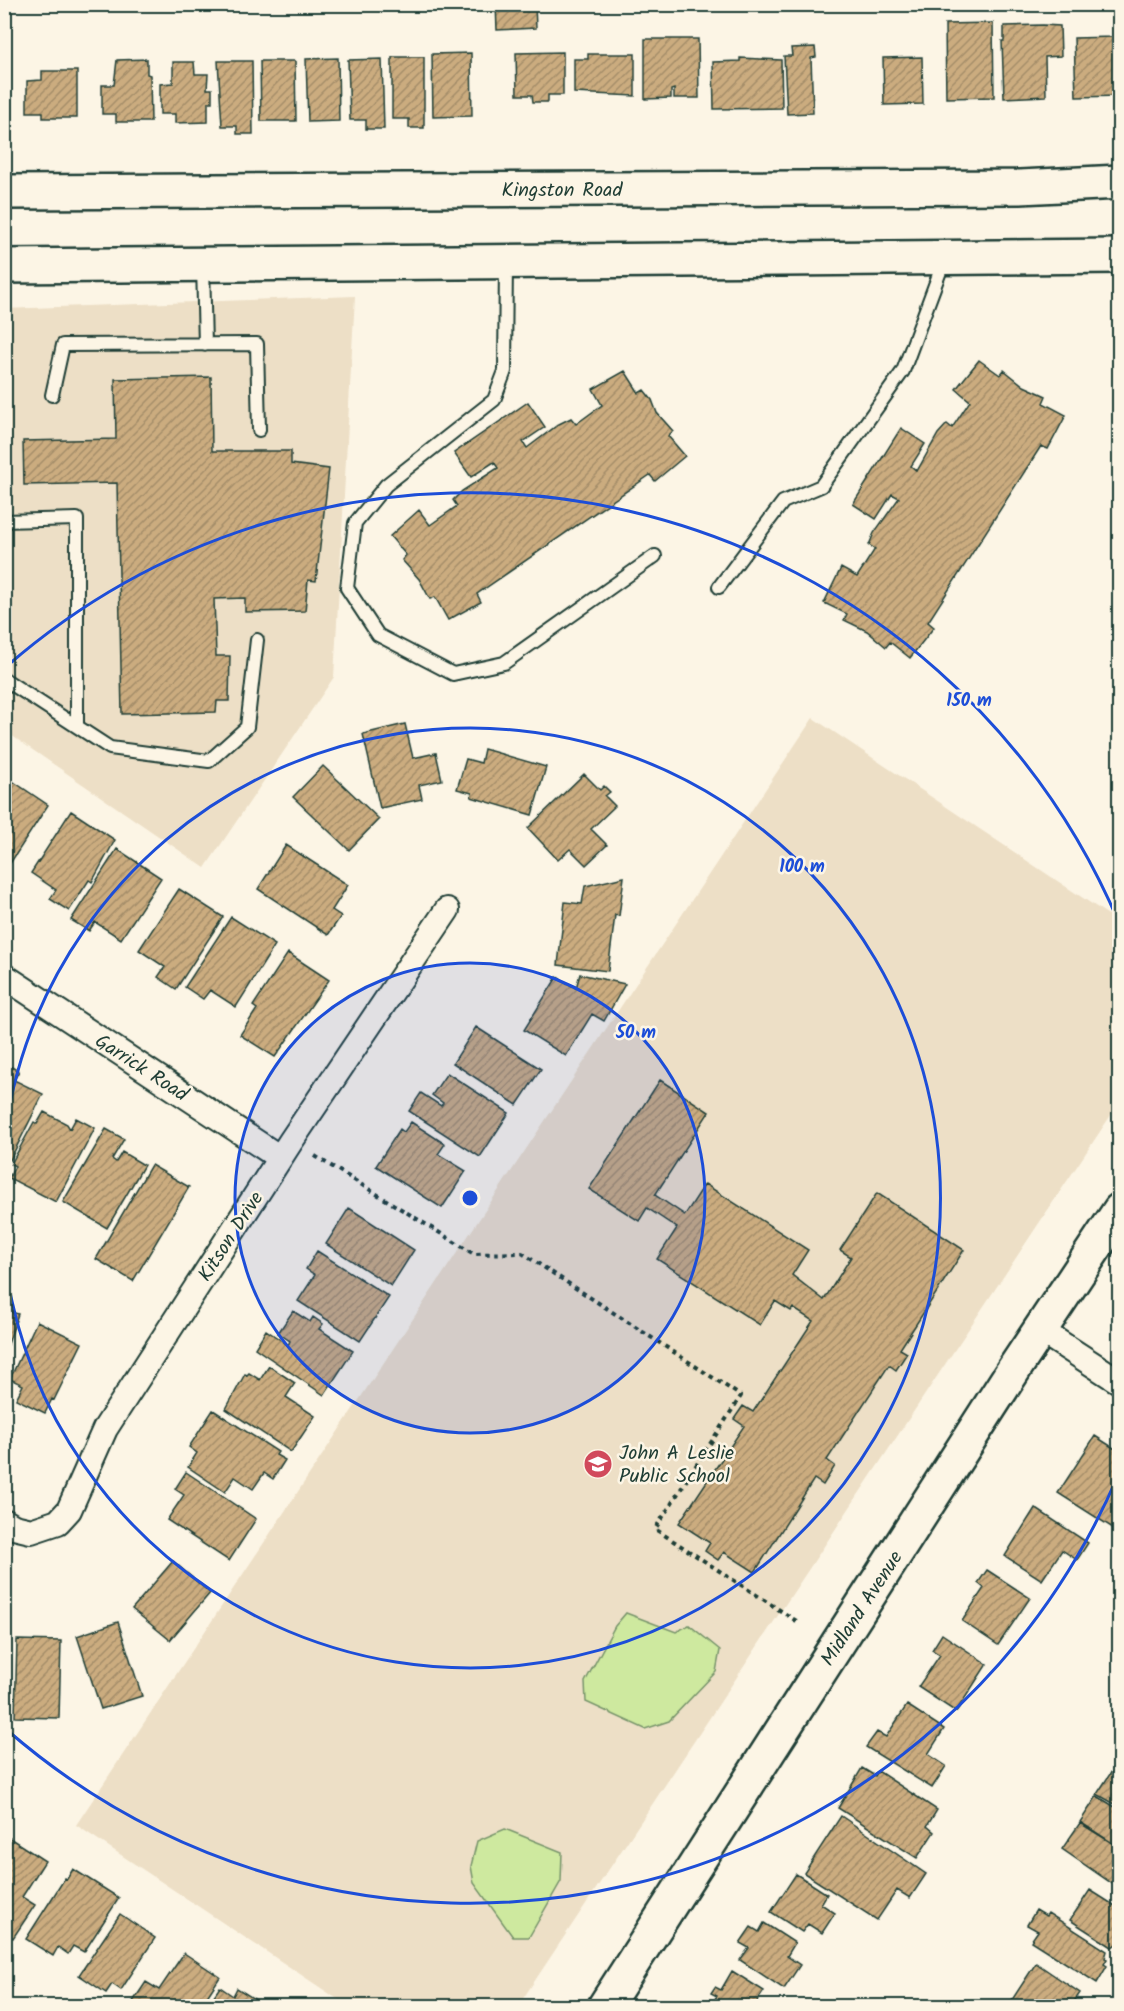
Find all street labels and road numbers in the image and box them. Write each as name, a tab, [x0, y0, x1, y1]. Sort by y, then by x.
street label: Kingston Road	[502, 175, 623, 207]
street label: Garrick Road	[88, 1026, 195, 1112]
street label: Kitson Drive	[190, 1185, 273, 1289]
street label: Midland Avenue	[813, 1545, 912, 1673]

